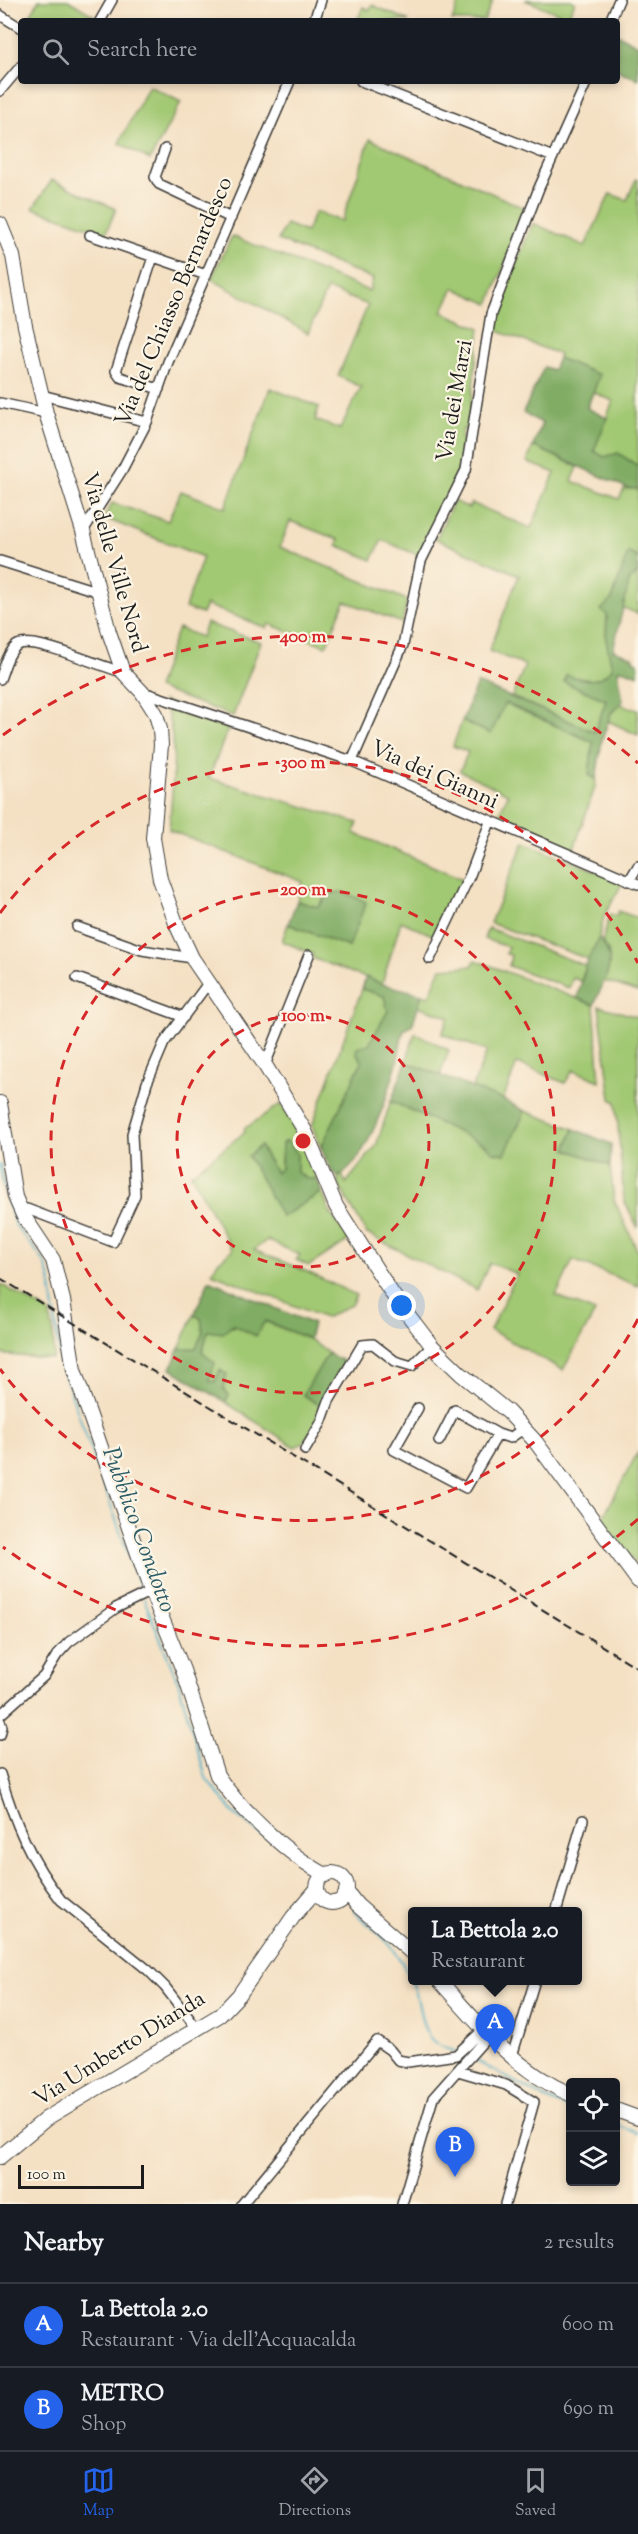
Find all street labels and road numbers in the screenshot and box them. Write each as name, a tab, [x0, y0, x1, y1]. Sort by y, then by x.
street label: Via del Chiasso Bernardesco	[108, 172, 242, 432]
street label: Via dei Marzi	[429, 337, 483, 465]
street label: Via delle Ville Nord	[72, 469, 154, 657]
street label: Via dei Gianni	[365, 733, 503, 819]
street label: Via Umberto Dianda	[28, 1984, 212, 2116]

